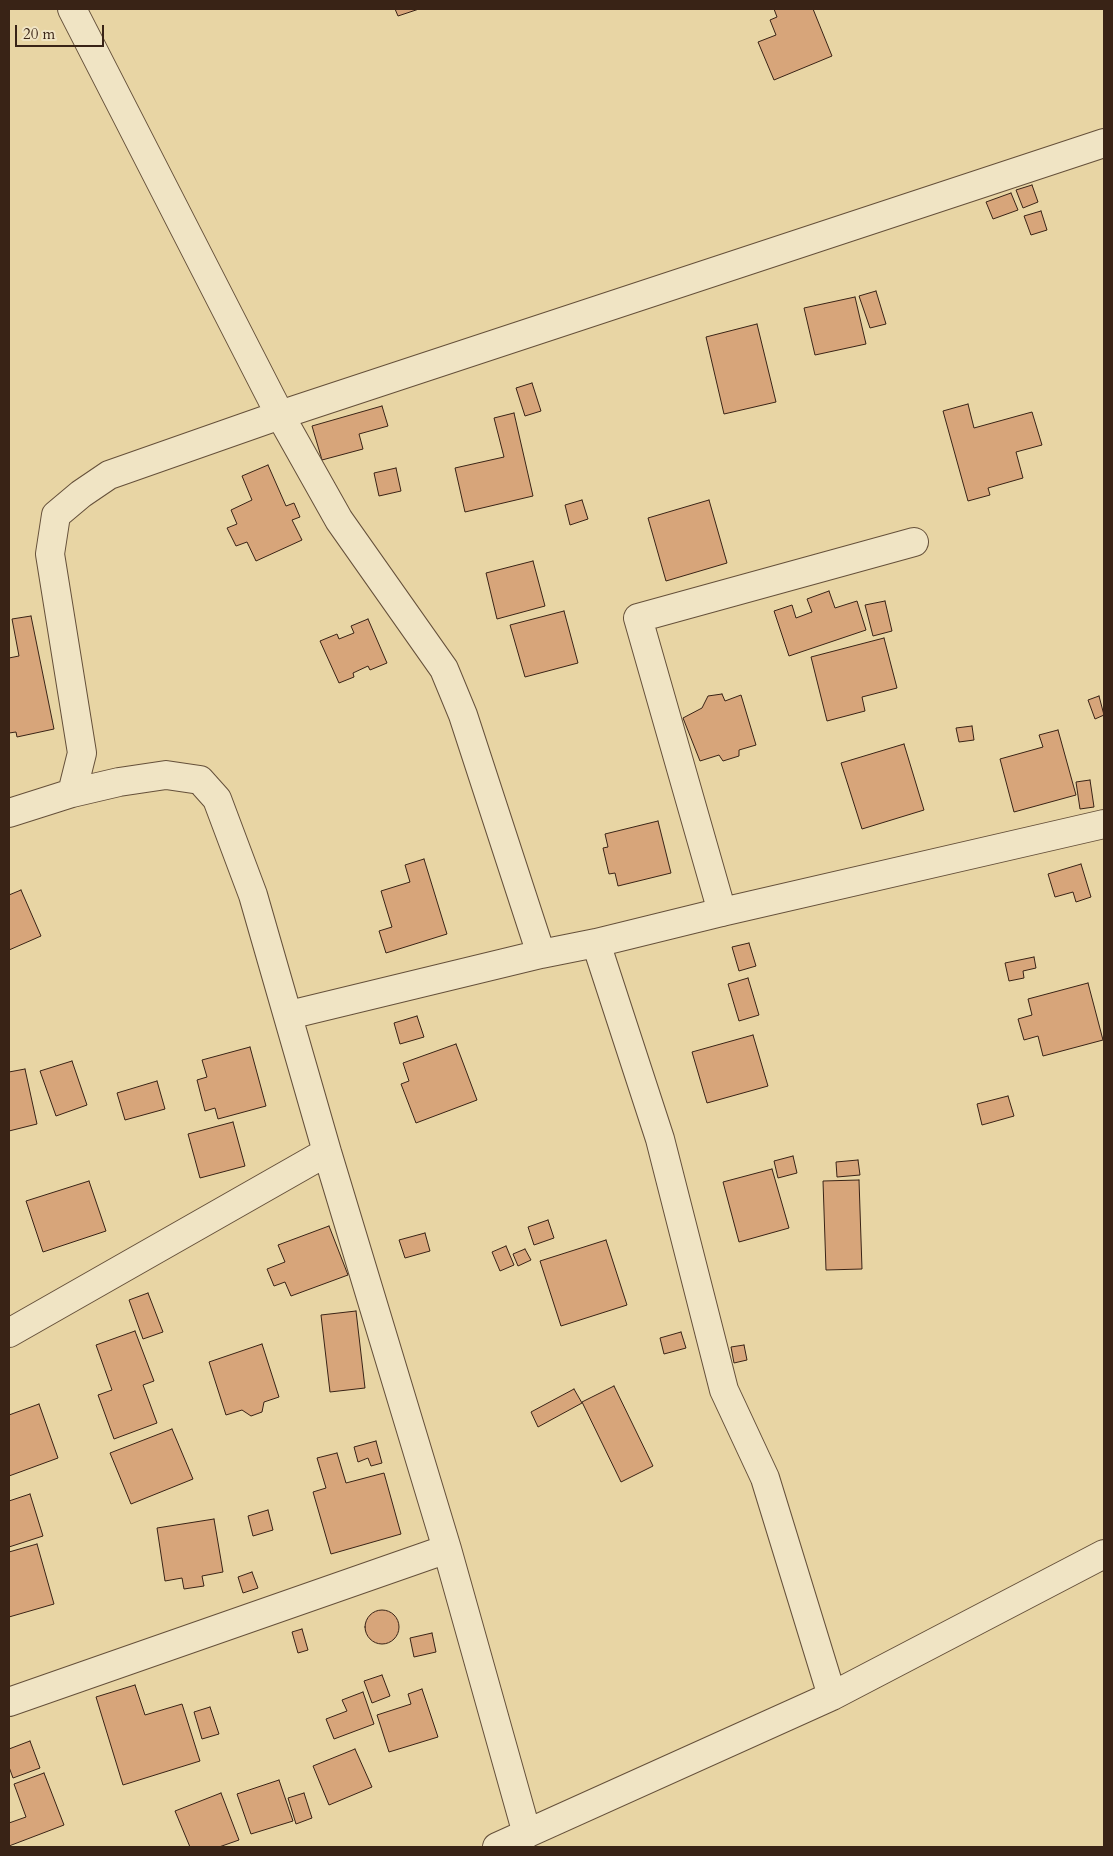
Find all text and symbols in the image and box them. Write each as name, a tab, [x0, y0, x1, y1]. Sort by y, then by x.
scale bar	[18, 15, 106, 47]
text: 20 m	[23, 24, 55, 44]

